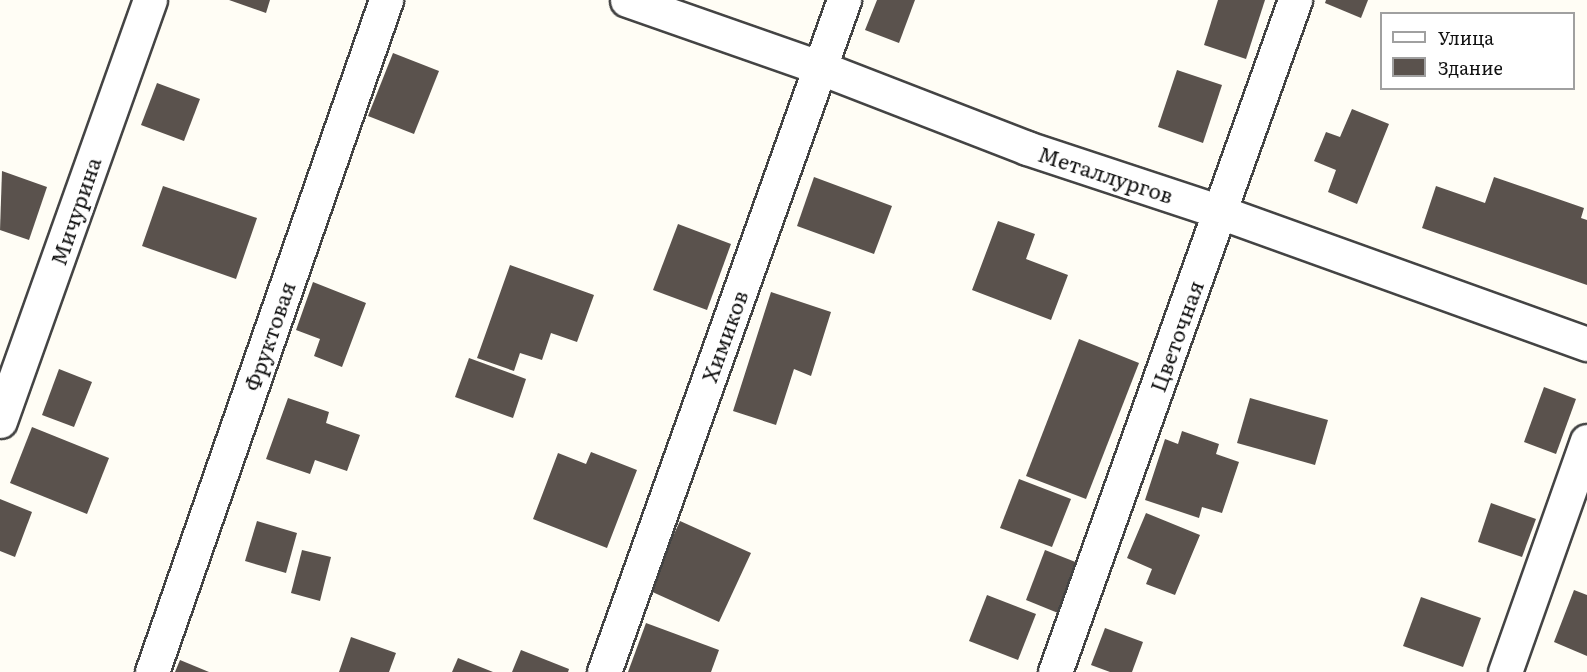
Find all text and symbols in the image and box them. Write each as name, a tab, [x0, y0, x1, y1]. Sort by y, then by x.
legend	[1380, 12, 1575, 90]
text: Улица	[1438, 24, 1494, 51]
text: Здание	[1438, 54, 1503, 81]
street label: Металлургов	[1035, 140, 1177, 208]
street label: Мичурина	[45, 154, 105, 268]
street label: Цветочная	[1144, 277, 1208, 395]
street label: Фруктовая	[238, 278, 300, 394]
street label: Химиков	[696, 287, 752, 385]

